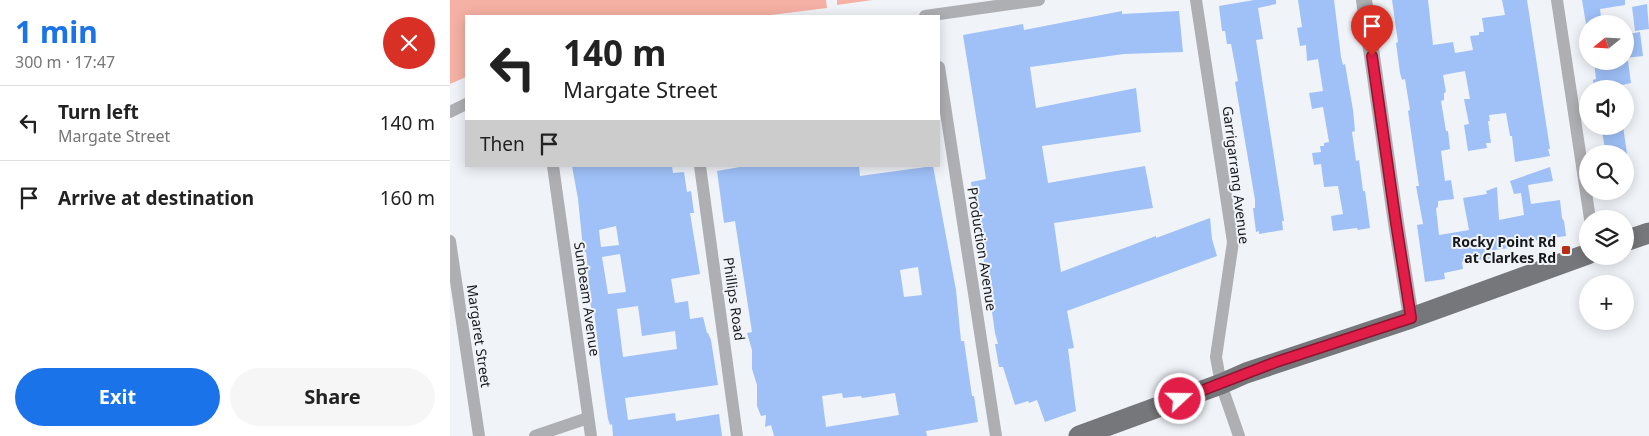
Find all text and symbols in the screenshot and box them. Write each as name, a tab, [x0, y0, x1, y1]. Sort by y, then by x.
pin	[1351, 5, 1393, 56]
text: 1 min	[15, 11, 98, 52]
icon: arrive	[1358, 12, 1386, 40]
north arrow	[1579, 15, 1634, 70]
map controls	[1579, 15, 1634, 330]
button: close	[383, 17, 435, 69]
text: 140 m	[563, 29, 666, 76]
icon: left	[480, 35, 545, 100]
text: 300 m · 17:47	[15, 51, 115, 73]
text: Margate Street	[563, 74, 718, 104]
button: sound	[1579, 80, 1634, 135]
text: Turn left	[58, 99, 139, 125]
street label: Garrigarrang Avenue	[1219, 105, 1254, 245]
icon: left	[15, 109, 43, 137]
text: 140 m	[380, 110, 435, 136]
text: Margate Street	[58, 125, 170, 147]
icon: arrive	[535, 130, 563, 158]
text: Then	[480, 131, 525, 157]
button: search	[1579, 145, 1634, 200]
icon: arrive	[15, 184, 43, 212]
text: Arrive at destination	[58, 185, 254, 211]
text: 160 m	[380, 185, 435, 211]
street label: Production Avenue	[963, 186, 1002, 312]
button: layers	[1579, 210, 1634, 265]
place label: Rocky Point Rd at Clarkes Rd	[1452, 232, 1556, 267]
street label: Sunbeam Avenue	[570, 241, 605, 357]
marker: Rocky Point Rd at Clarkes Rd	[1560, 244, 1572, 256]
street label: Phillips Road	[719, 256, 750, 342]
button: +	[1579, 275, 1634, 330]
street label: Margaret Street	[463, 283, 496, 389]
button: Exit	[15, 368, 220, 426]
button: Share	[230, 368, 435, 426]
position arrow	[1153, 372, 1205, 424]

